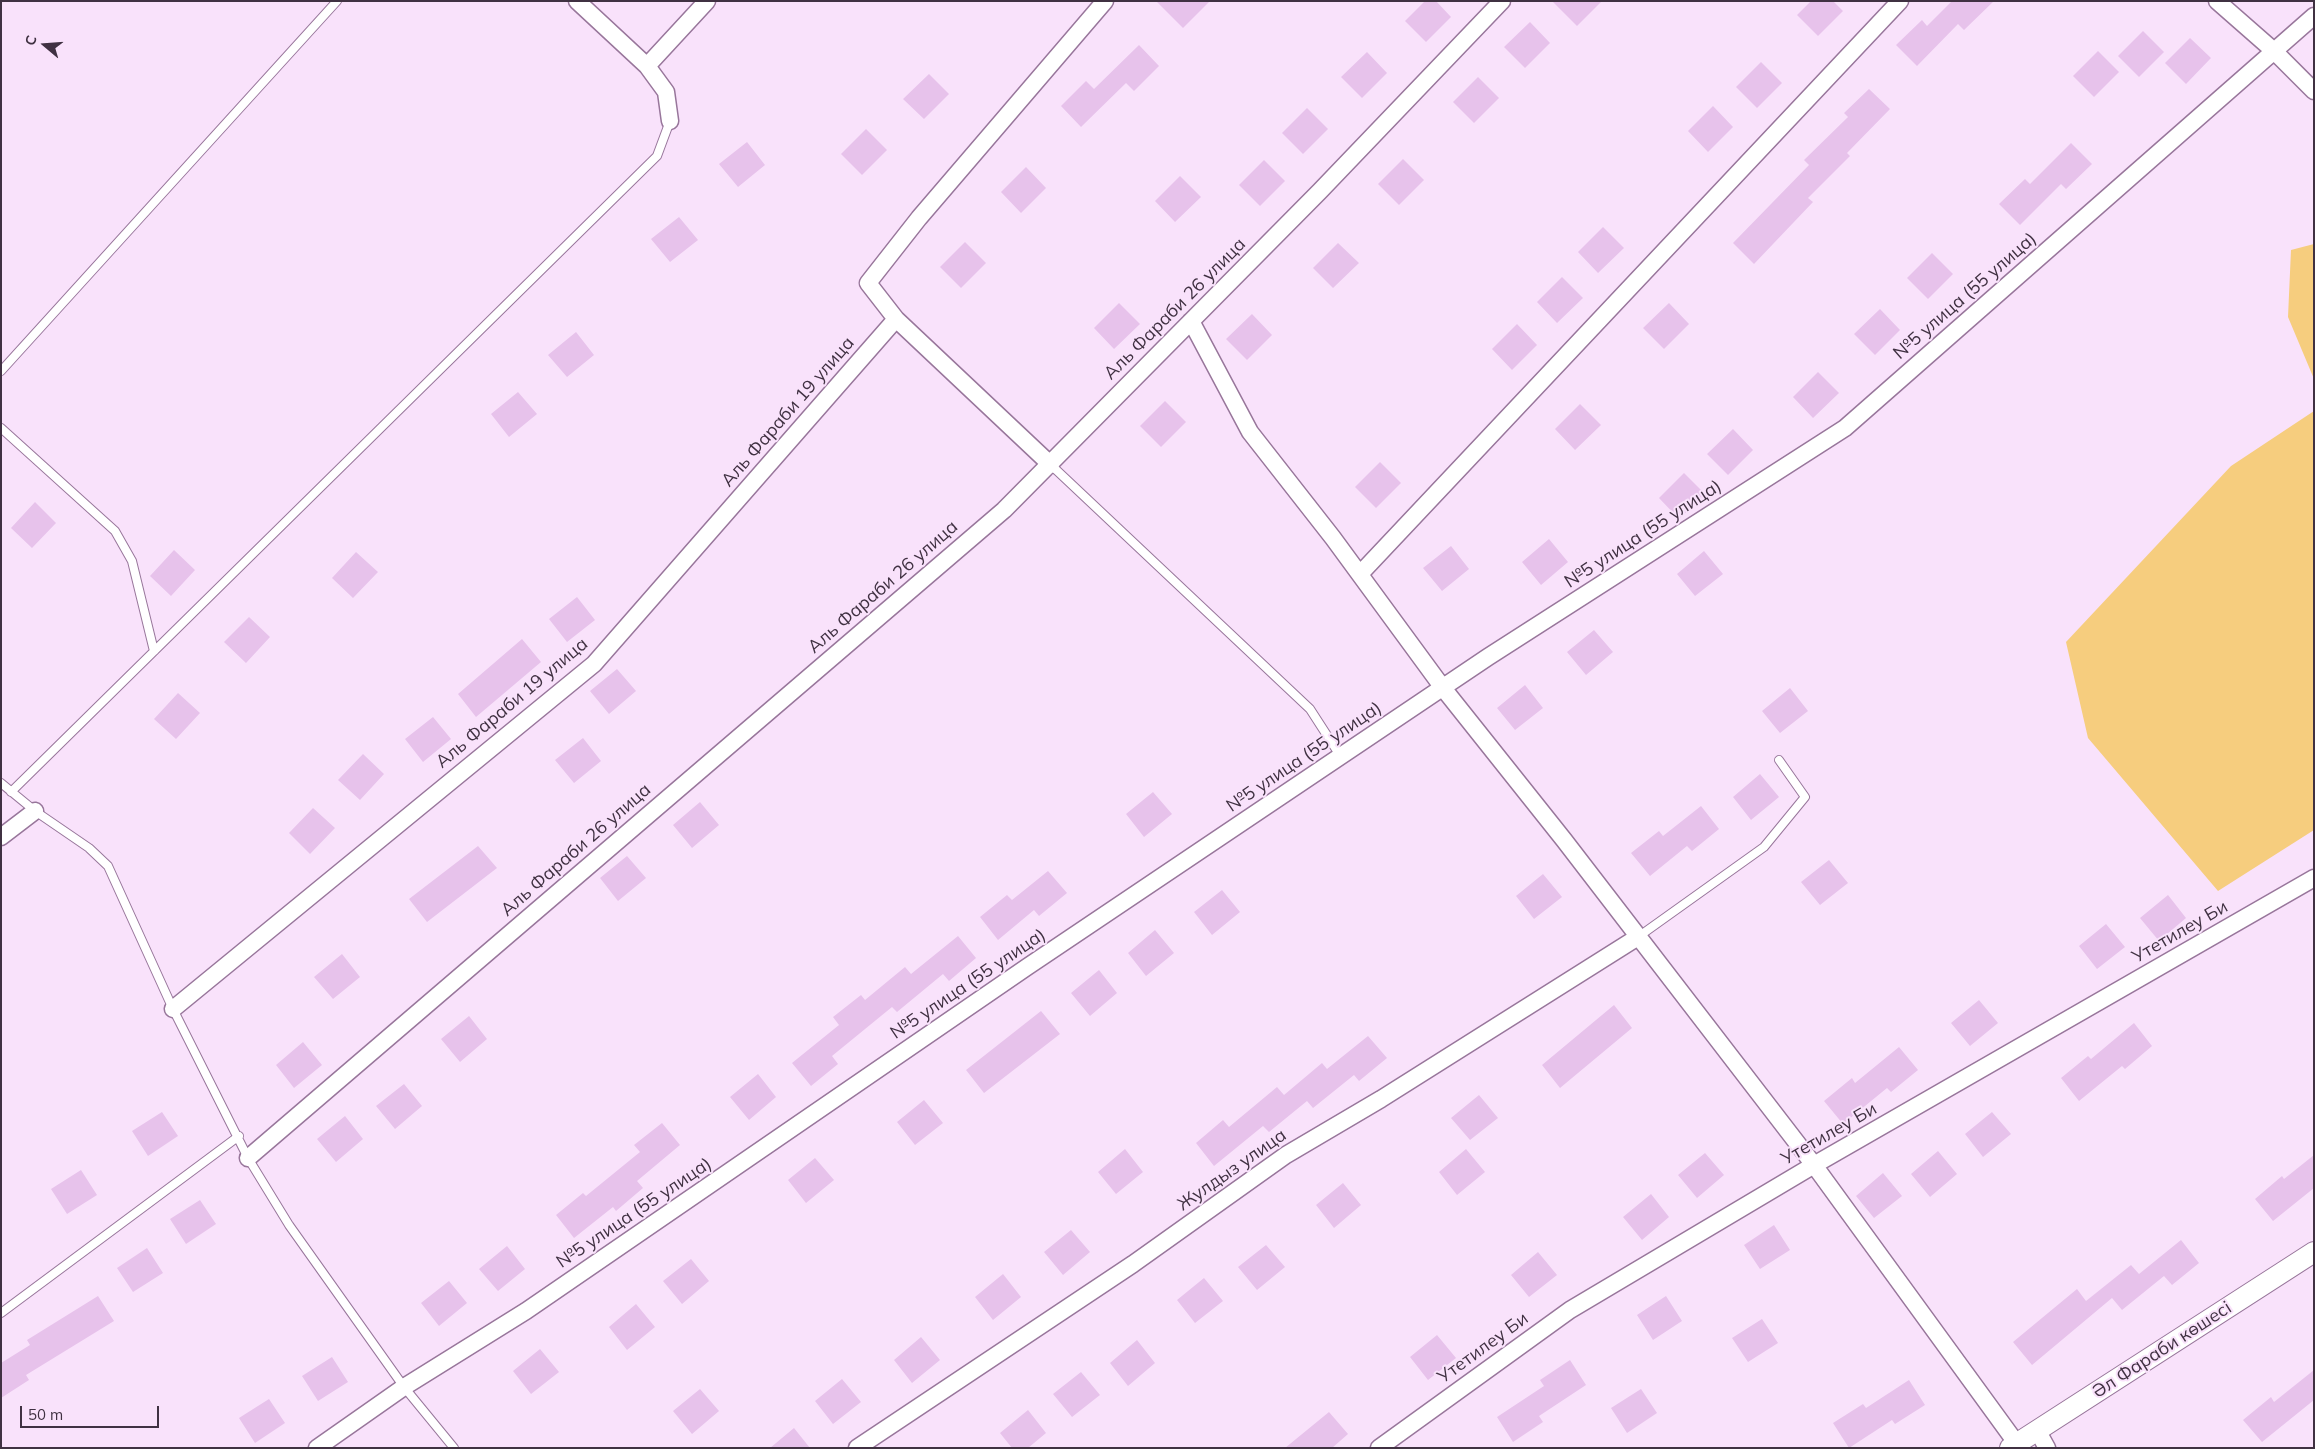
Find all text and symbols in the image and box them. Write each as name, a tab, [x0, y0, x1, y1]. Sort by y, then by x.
north arrow	[20, 20, 70, 70]
text: С	[21, 33, 41, 48]
street label: №5 улица (55 улица)	[1889, 228, 2041, 364]
street label: Аль Фараби 26 улица	[1100, 234, 1250, 384]
street label: Аль Фараби 19 улица	[717, 333, 859, 491]
street label: №5 улица (55 улица)	[1561, 475, 1725, 593]
street label: Аль Фараби 26 улица	[804, 516, 962, 658]
street label: Аль Фараби 19 улица	[432, 633, 592, 773]
street label: №5 улица (55 улица)	[1222, 697, 1386, 817]
street label: Аль Фараби 26 улица	[497, 779, 655, 921]
street label: Утетилеу Би	[2128, 896, 2232, 968]
street label: №5 улица (55 улица)	[886, 924, 1050, 1044]
street label: Утетилеу Би	[1777, 1098, 1881, 1170]
street label: Жулдыз улица	[1173, 1124, 1291, 1216]
street label: №5 улица (55 улица)	[552, 1153, 716, 1273]
street label: Әл Фараби көшесі	[2088, 1297, 2236, 1403]
street label: Утетилеу Би	[1433, 1308, 1533, 1388]
scale bar	[22, 1396, 161, 1428]
text: 50 m	[28, 1405, 63, 1424]

